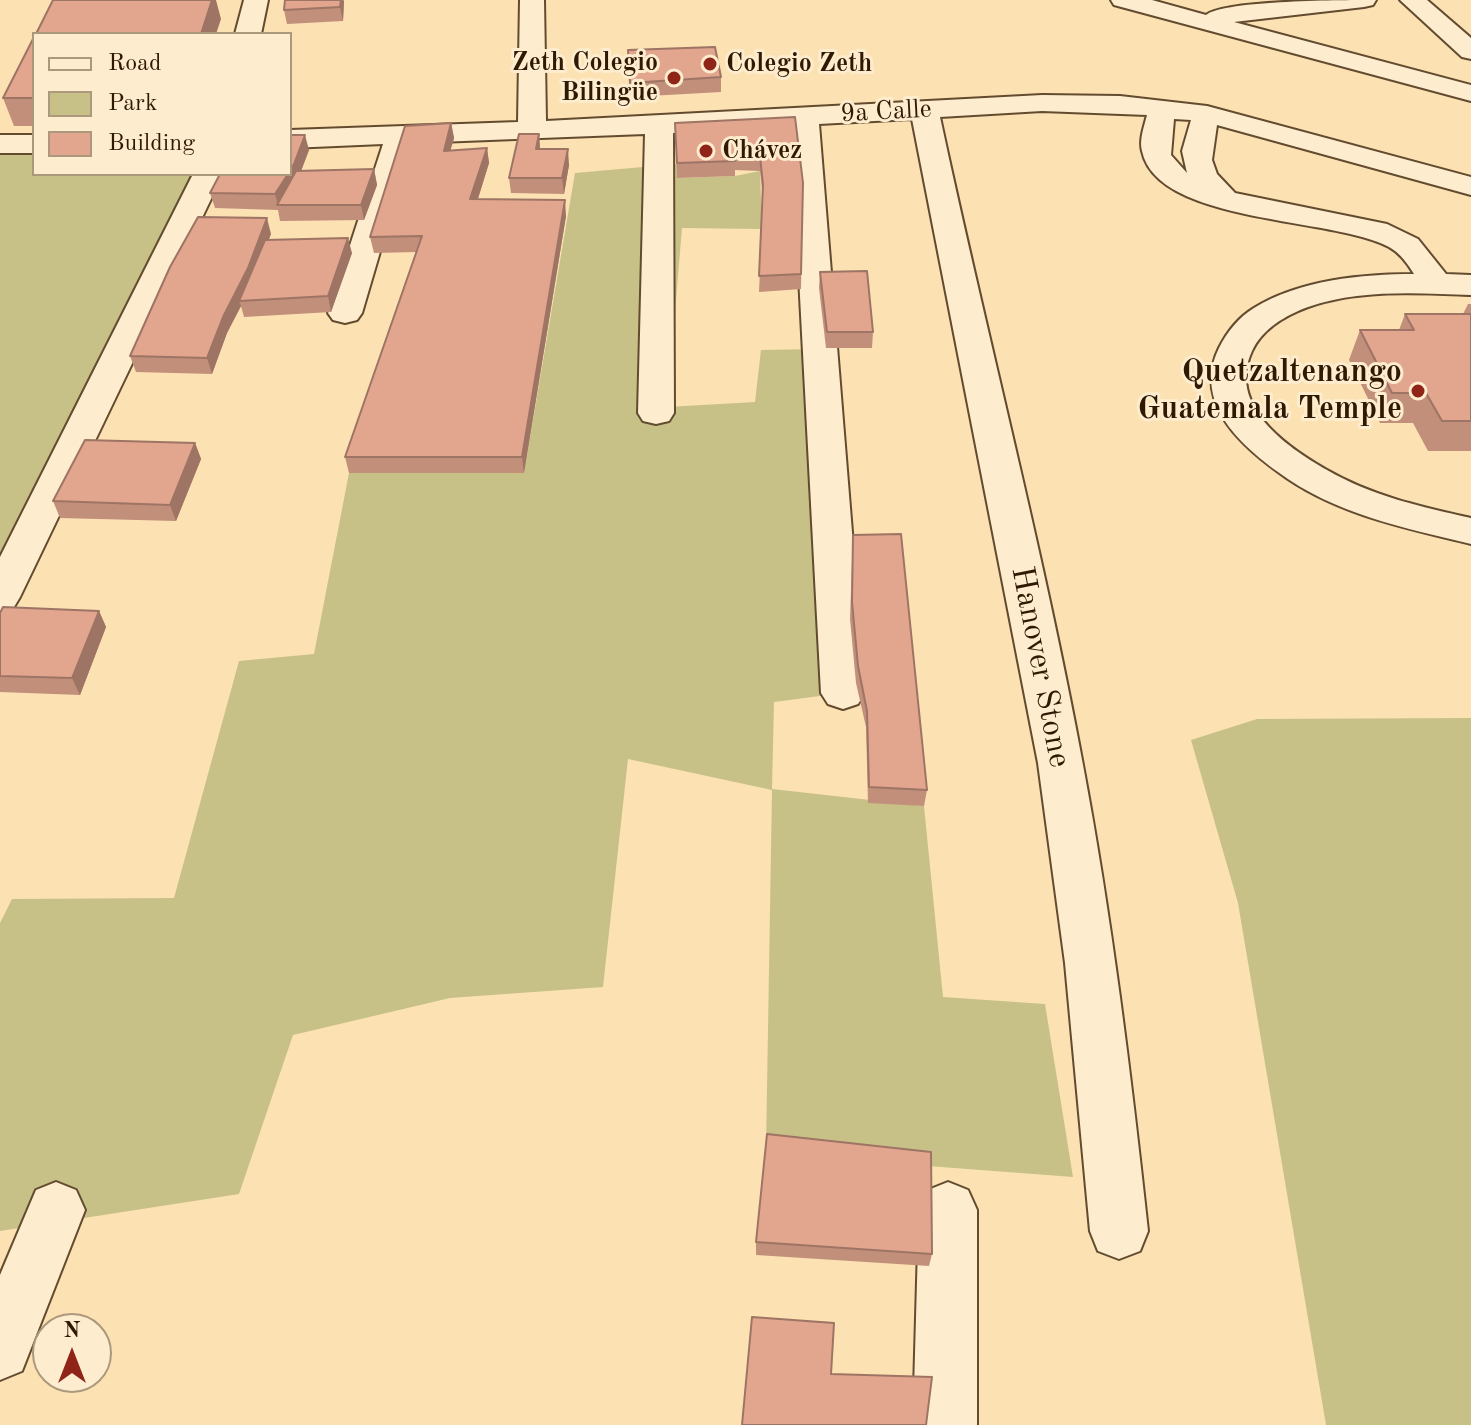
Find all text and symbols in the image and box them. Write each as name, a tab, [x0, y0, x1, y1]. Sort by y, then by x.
legend	[32, 32, 292, 176]
place label: Zeth Colegio Bilingüe	[512, 47, 658, 108]
place label: Colegio Zeth	[726, 48, 872, 80]
text: Road	[108, 52, 161, 76]
marker: Colegio Zeth	[701, 55, 719, 73]
marker: Zeth Colegio Bilingüe	[665, 69, 683, 87]
text: Park	[108, 92, 157, 116]
street label: 9a Calle	[840, 94, 932, 130]
text: Building	[108, 132, 195, 156]
place label: Chávez	[722, 135, 802, 167]
marker: Chávez	[697, 142, 715, 160]
place label: Quetzaltenango Guatemala Temple	[1137, 354, 1402, 429]
marker: Quetzaltenango Guatemala Temple	[1409, 382, 1427, 400]
street label: Hanover Stone	[1002, 563, 1078, 771]
north arrow	[32, 1313, 112, 1393]
text: N	[64, 1320, 80, 1342]

